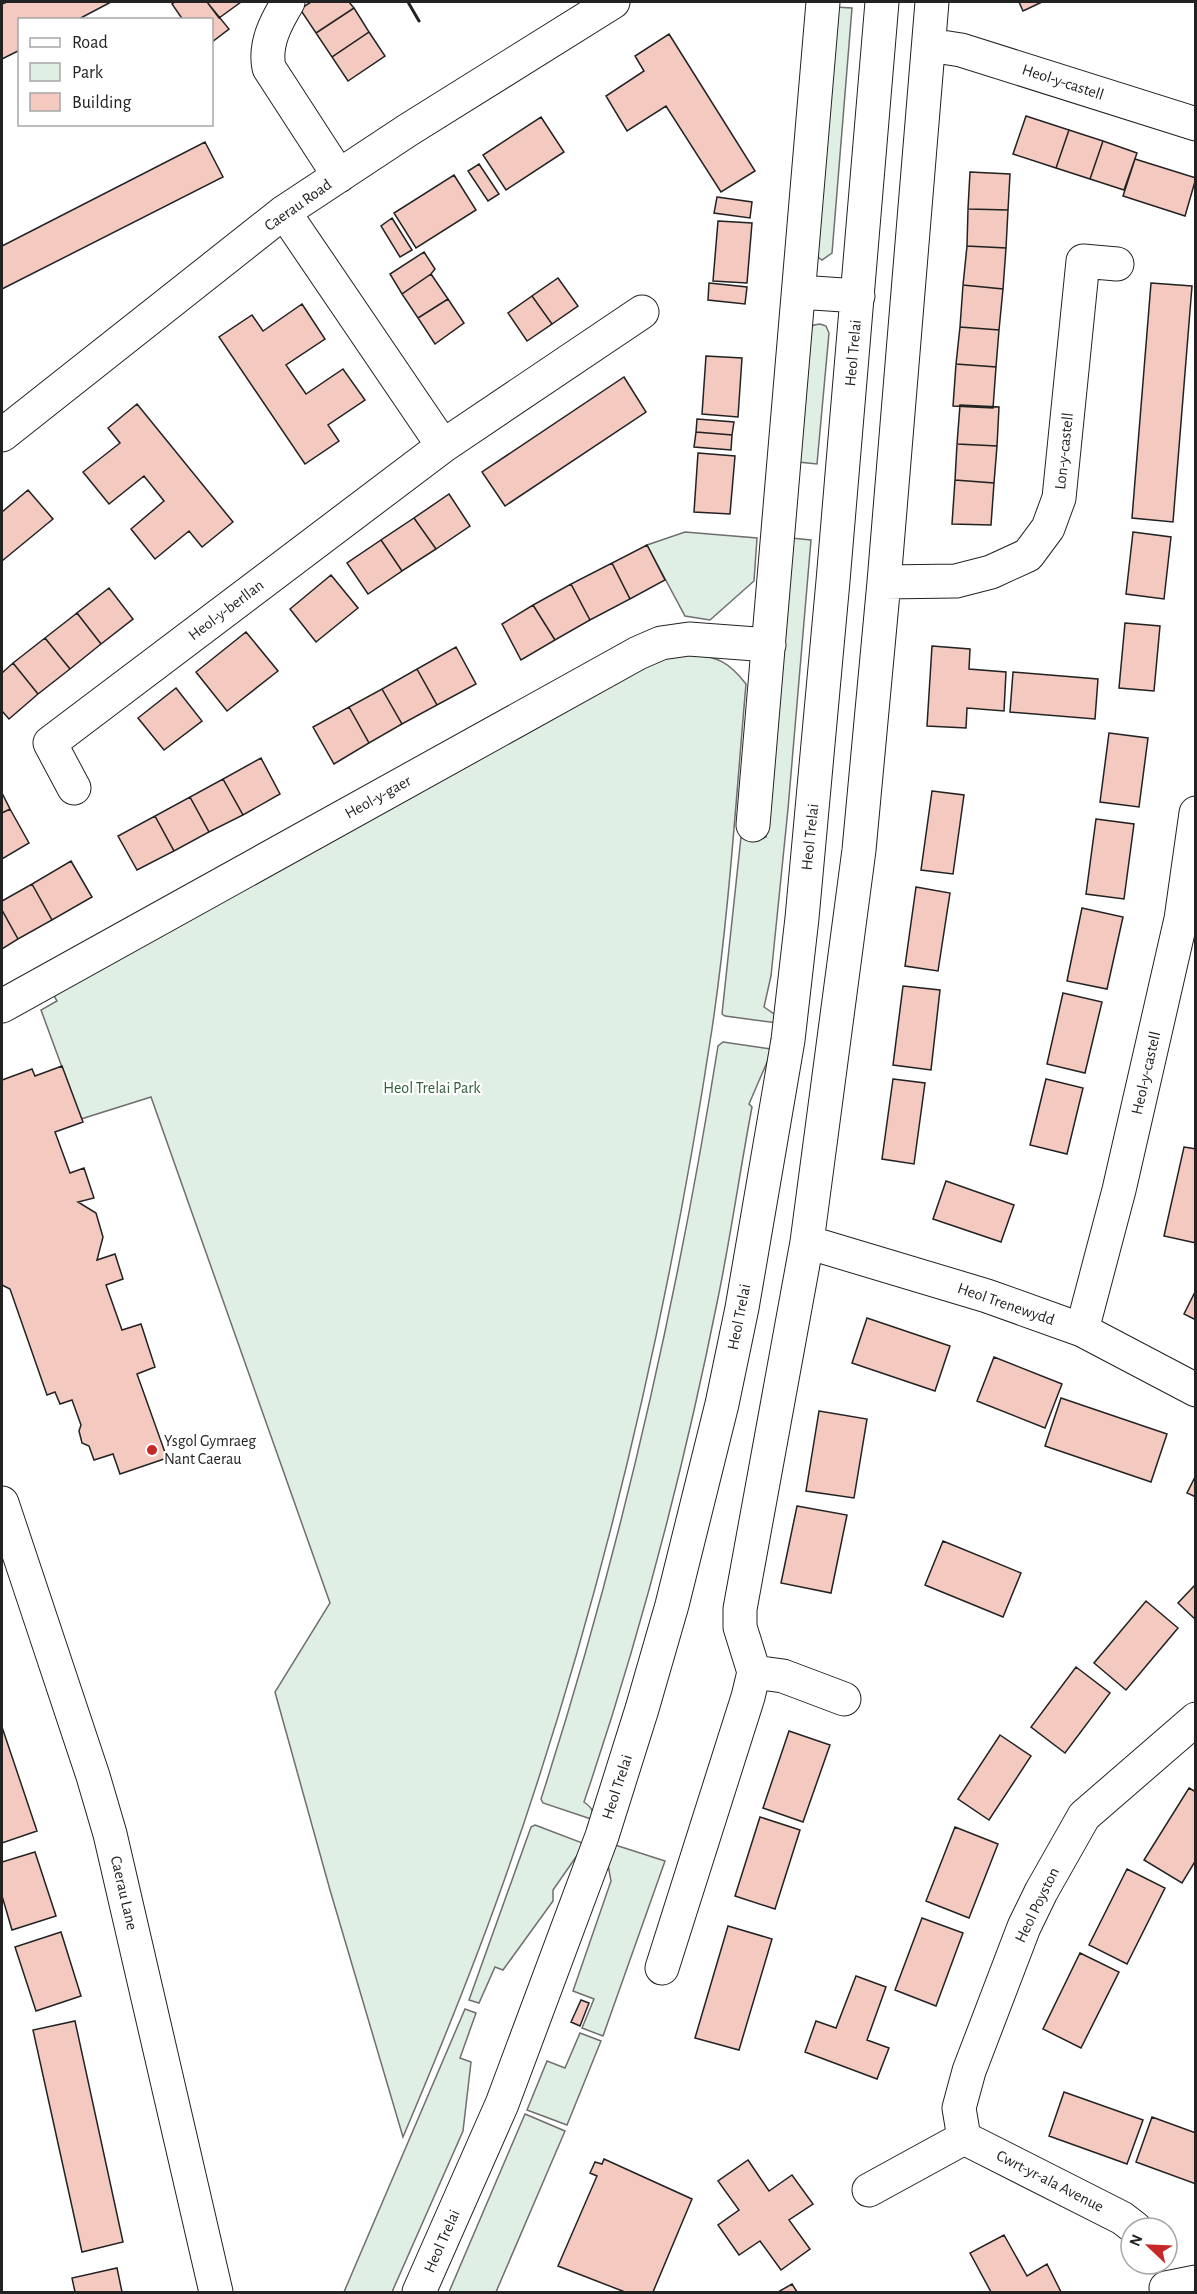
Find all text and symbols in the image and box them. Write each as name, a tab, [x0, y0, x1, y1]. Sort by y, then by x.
legend	[18, 18, 213, 126]
text: Road	[72, 34, 108, 52]
street label: Heol-y-castell	[1020, 61, 1106, 104]
text: Park	[72, 64, 104, 82]
text: Building	[72, 94, 132, 112]
street label: Caerau Road	[261, 176, 335, 234]
street label: Heol Trelai	[842, 319, 864, 387]
street label: Lon-y-castell	[1052, 412, 1077, 491]
street label: Heol-y-berllan	[185, 577, 267, 644]
street label: Heol-y-gaer	[342, 772, 415, 823]
street label: Heol Trelai	[799, 803, 821, 871]
street label: Heol-y-castell	[1129, 1030, 1164, 1116]
park label: Heol Trelai Park	[383, 1080, 481, 1096]
street label: Heol Trenewydd	[955, 1280, 1057, 1329]
street label: Heol Trelai	[725, 1283, 753, 1351]
place label: Ysgol Gymraeg Nant Caerau	[164, 1433, 256, 1467]
marker: Ysgol Gymraeg Nant Caerau	[145, 1443, 159, 1457]
street label: Heol Trelai	[599, 1753, 635, 1821]
street label: Caerau Lane	[108, 1854, 140, 1932]
street label: Heol Poyston	[1012, 1865, 1063, 1945]
street label: Cwrt-yr-ala Avenue	[993, 2147, 1106, 2216]
street label: Heol Trelai	[421, 2207, 463, 2275]
north arrow	[1119, 2216, 1179, 2276]
text: N	[1127, 2232, 1146, 2249]

